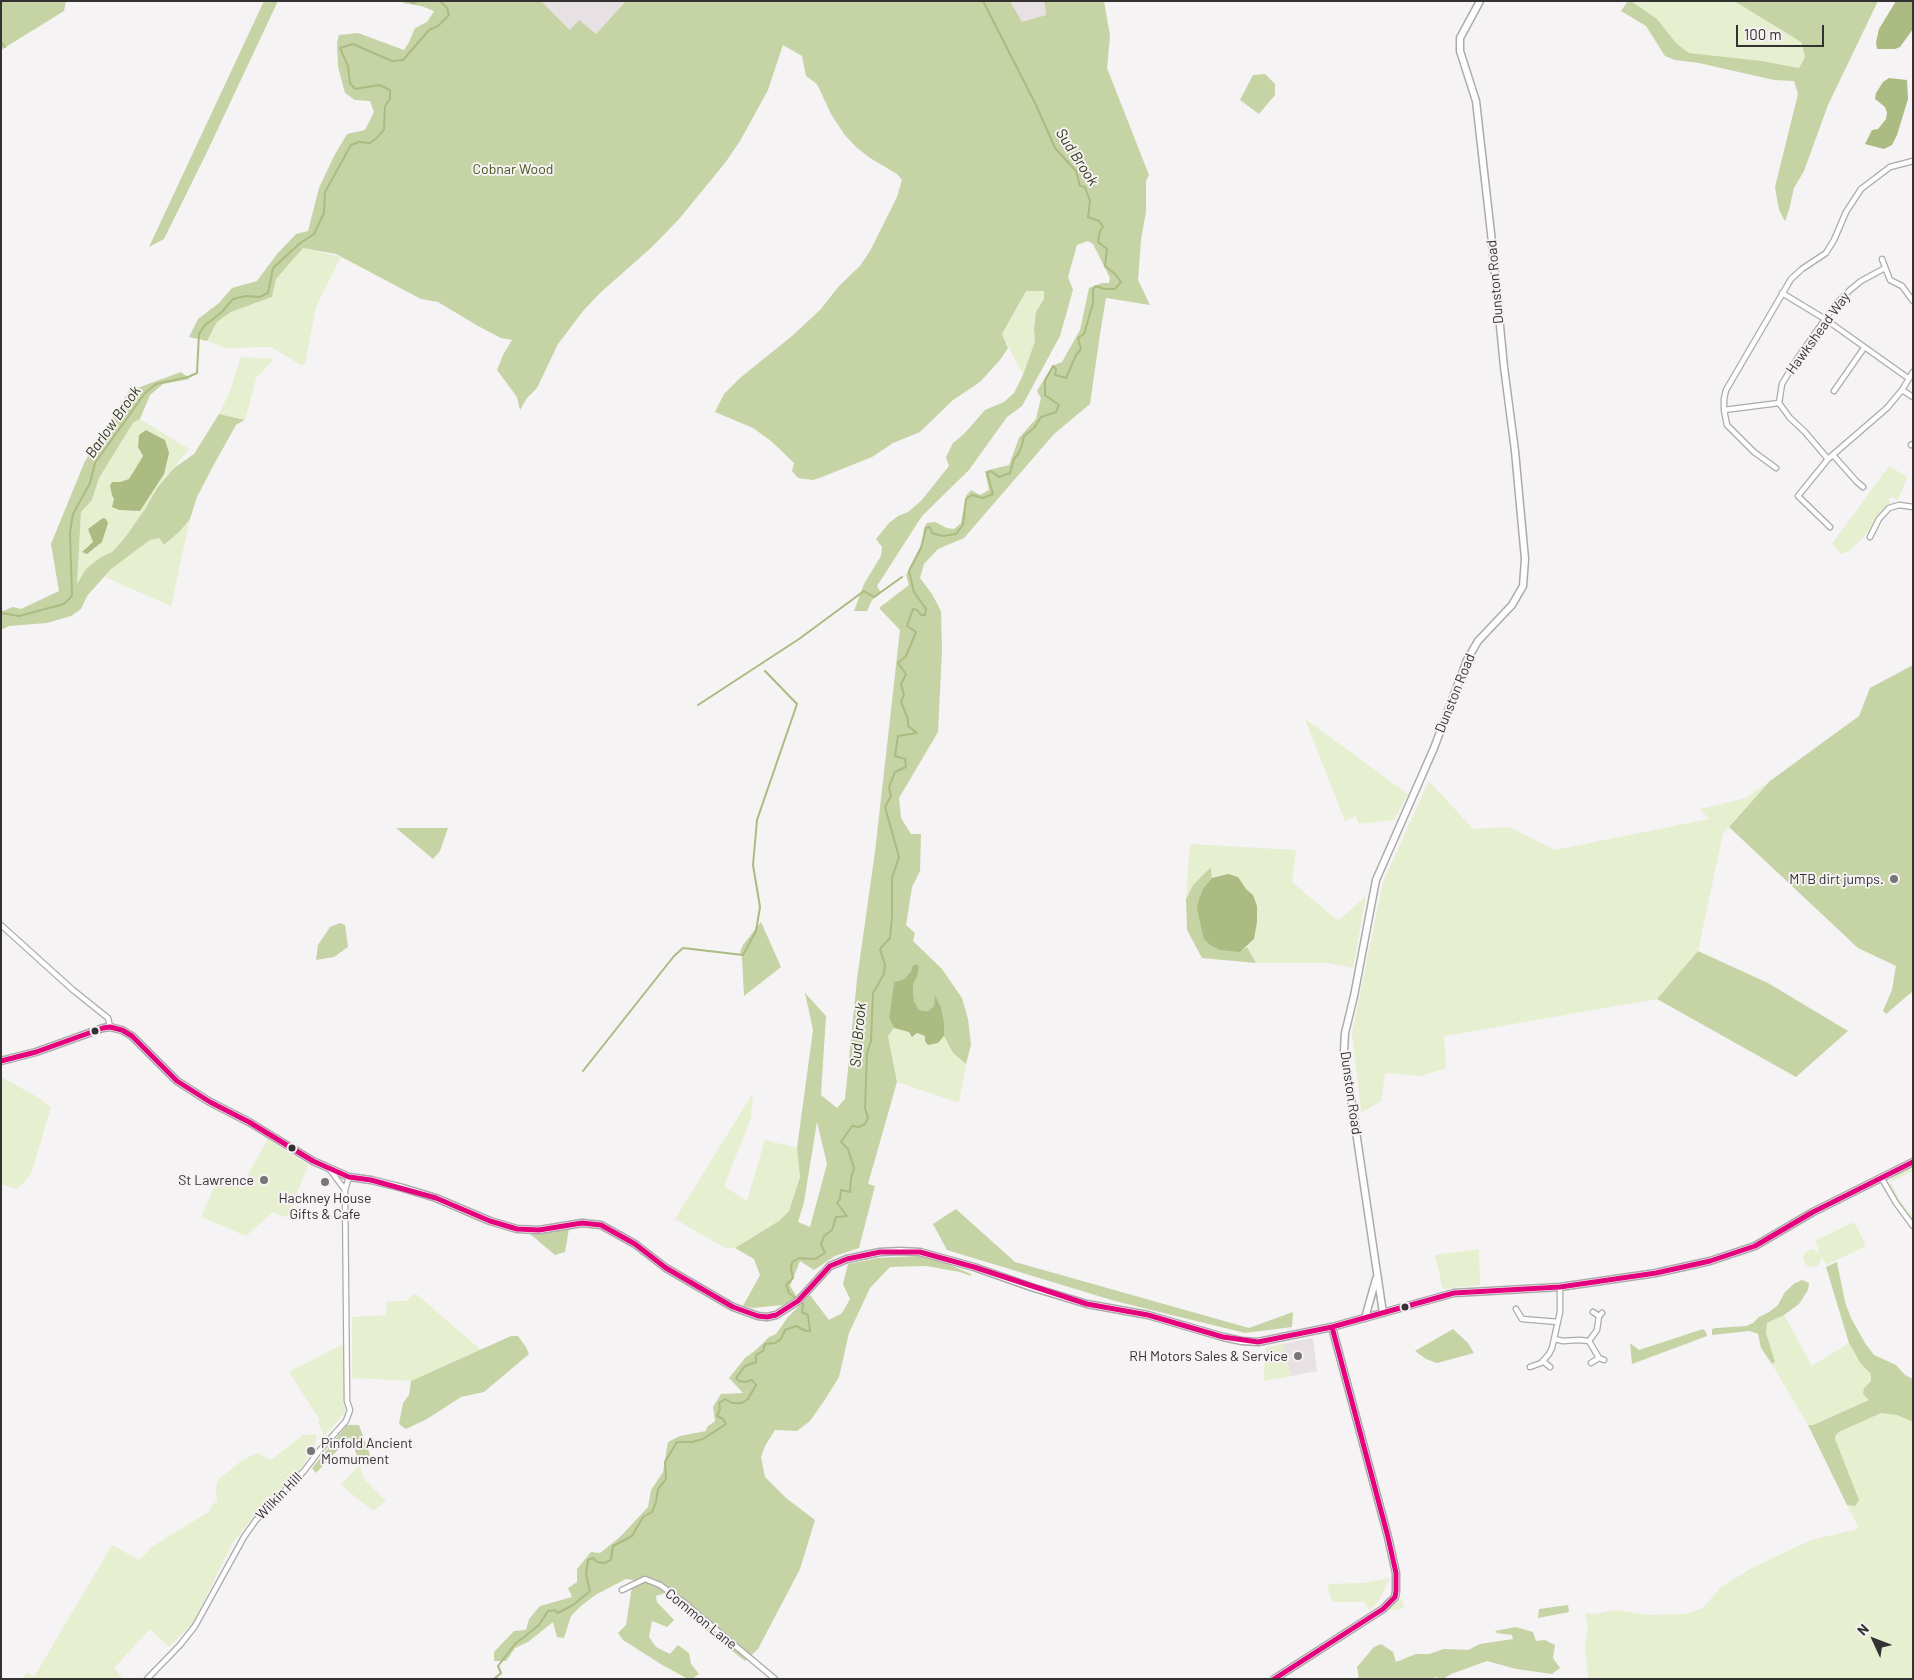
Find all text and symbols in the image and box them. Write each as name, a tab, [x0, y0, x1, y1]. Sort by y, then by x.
scale bar	[1739, 15, 1826, 47]
text: 100 m	[1744, 25, 1782, 43]
water label: Sud Brook	[1052, 125, 1102, 189]
park label: Cobnar Wood	[473, 161, 553, 177]
street label: Dunston Road	[1483, 239, 1507, 325]
street label: Hawkshead Way	[1783, 289, 1853, 377]
water label: Barlow Brook	[82, 382, 144, 462]
street label: Dunston Road	[1431, 651, 1479, 735]
place label: MTB dirt jumps.	[1789, 871, 1884, 887]
marker: MTB dirt jumps.	[1888, 873, 1900, 885]
water label: Sud Brook	[846, 1002, 870, 1068]
unlabelled marker	[90, 1026, 100, 1036]
street label: Dunston Road	[1337, 1050, 1365, 1136]
unlabelled marker	[287, 1143, 297, 1153]
place label: St Lawrence	[178, 1172, 254, 1188]
marker: St Lawrence	[258, 1174, 270, 1186]
marker: Hackney House Gifts & Cafe	[319, 1176, 331, 1188]
place label: Hackney House Gifts & Cafe	[278, 1190, 372, 1222]
unlabelled marker	[1400, 1302, 1410, 1312]
place label: RH Motors Sales & Service	[1129, 1348, 1288, 1364]
marker: RH Motors Sales & Service	[1292, 1350, 1304, 1362]
place label: Pinfold Ancient Momument	[321, 1435, 413, 1468]
marker: Pinfold Ancient Momument	[305, 1445, 317, 1457]
street label: Wilkin Hill	[252, 1469, 306, 1523]
street label: Common Lane	[662, 1585, 740, 1653]
north arrow	[1849, 1615, 1899, 1665]
text: N	[1853, 1620, 1872, 1639]

